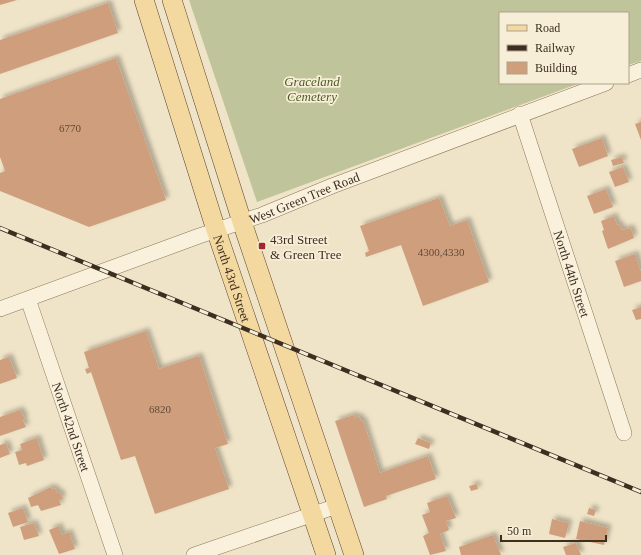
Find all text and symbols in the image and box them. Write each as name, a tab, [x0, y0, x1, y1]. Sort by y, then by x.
legend	[499, 12, 629, 84]
text: Road	[535, 21, 560, 35]
text: Railway	[535, 41, 575, 55]
text: Building	[535, 61, 577, 75]
park label: Graceland Cemetery	[284, 74, 340, 104]
house number: 6770	[59, 122, 82, 134]
street label: West Green Tree Road	[247, 169, 362, 227]
street label: North 44th Street	[550, 229, 593, 320]
place label: 43rd Street & Green Tree	[270, 232, 342, 262]
street label: North 43rd Street	[210, 233, 254, 324]
marker: 43rd Street & Green Tree	[257, 241, 267, 251]
house number: 4300,4330	[418, 246, 465, 258]
street label: North 42nd Street	[49, 380, 93, 474]
house number: 6820	[149, 403, 172, 415]
scale bar	[501, 517, 606, 543]
text: 50 m	[507, 524, 532, 538]

